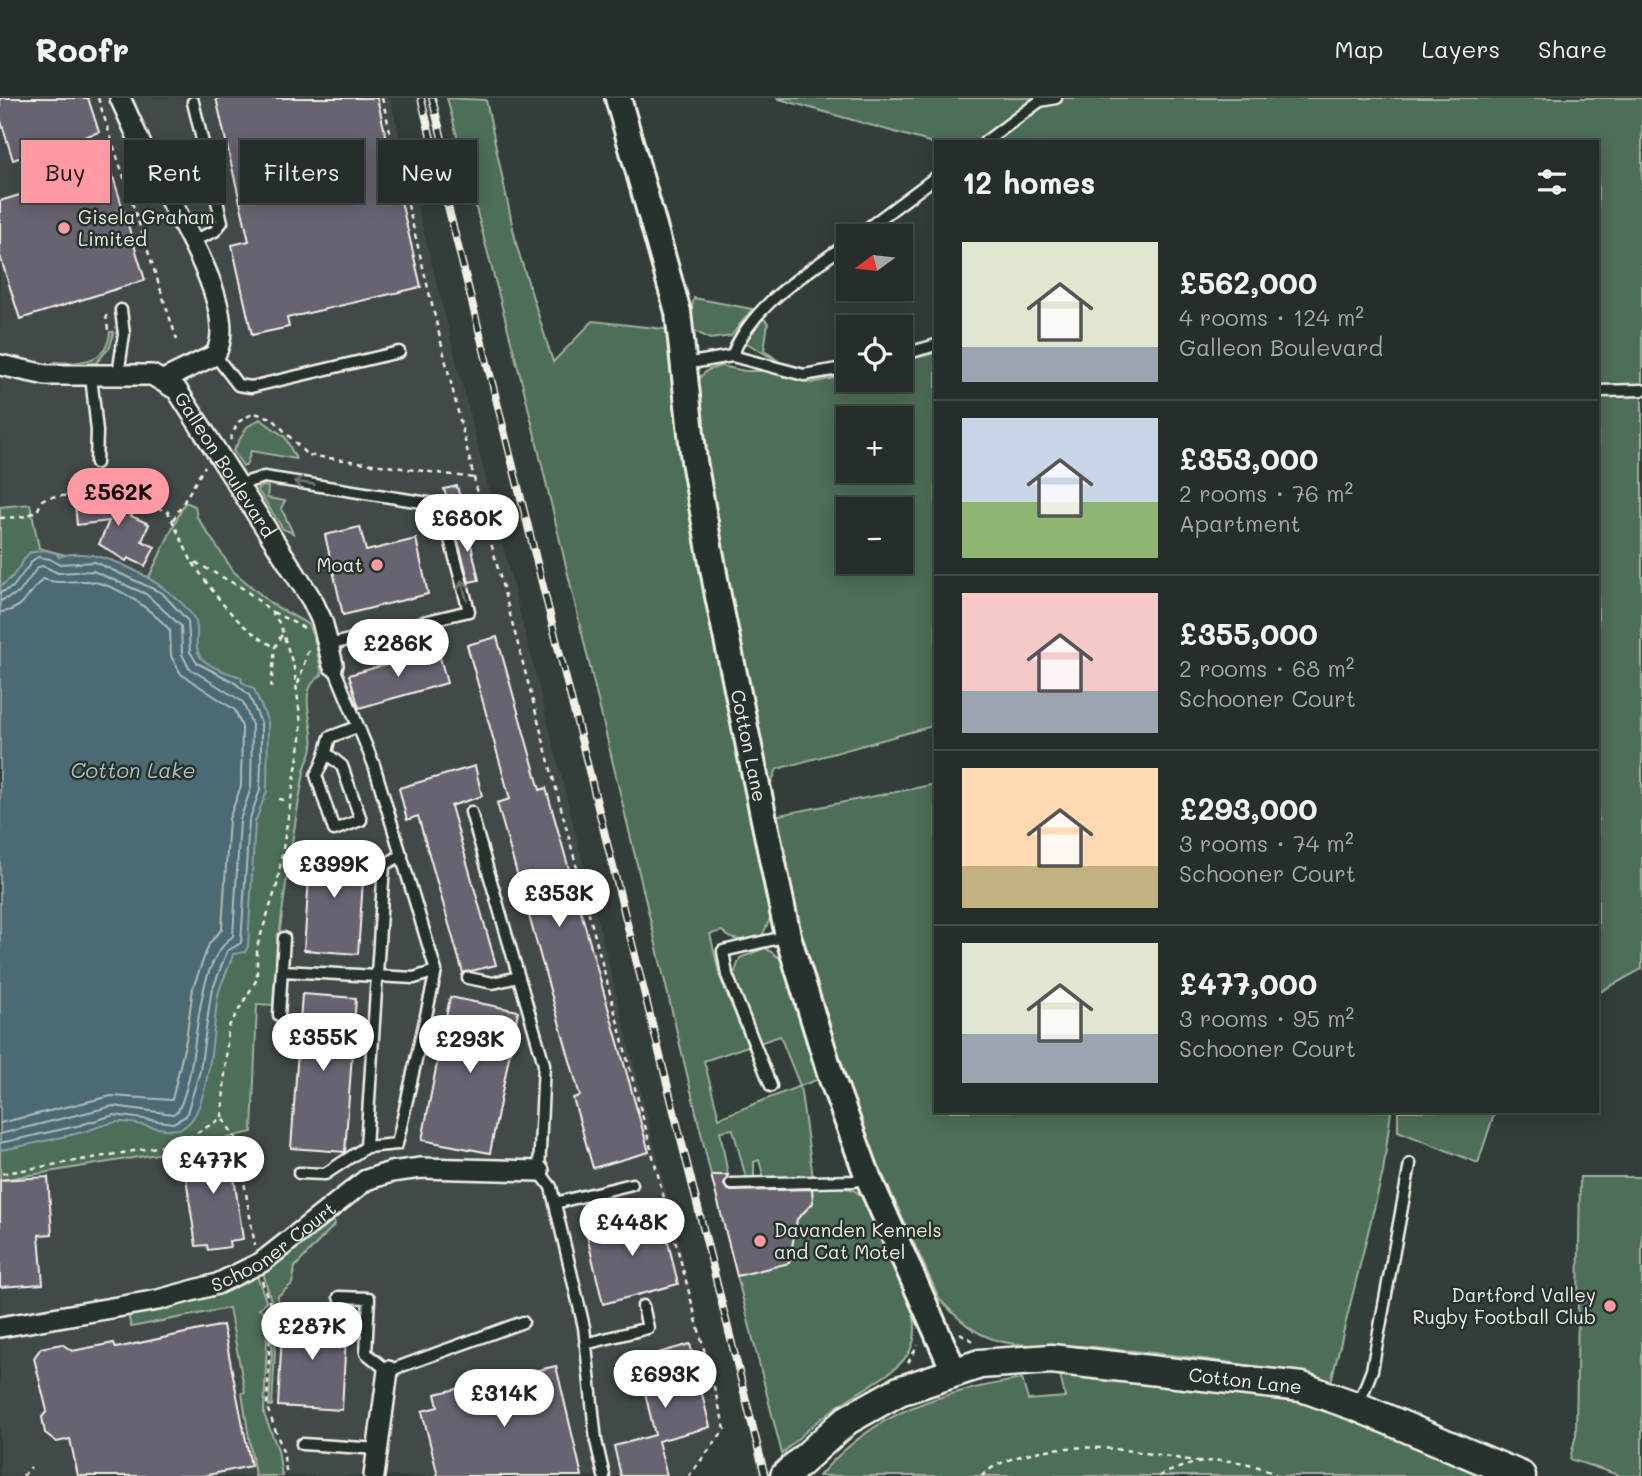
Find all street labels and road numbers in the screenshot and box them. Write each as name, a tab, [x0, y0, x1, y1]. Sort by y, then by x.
street label: Galleon Boulevard	[169, 387, 282, 542]
street label: Cotton Lane	[726, 687, 773, 804]
street label: Schooner Court	[208, 1196, 341, 1297]
street label: Cotton Lane	[1187, 1361, 1303, 1399]

